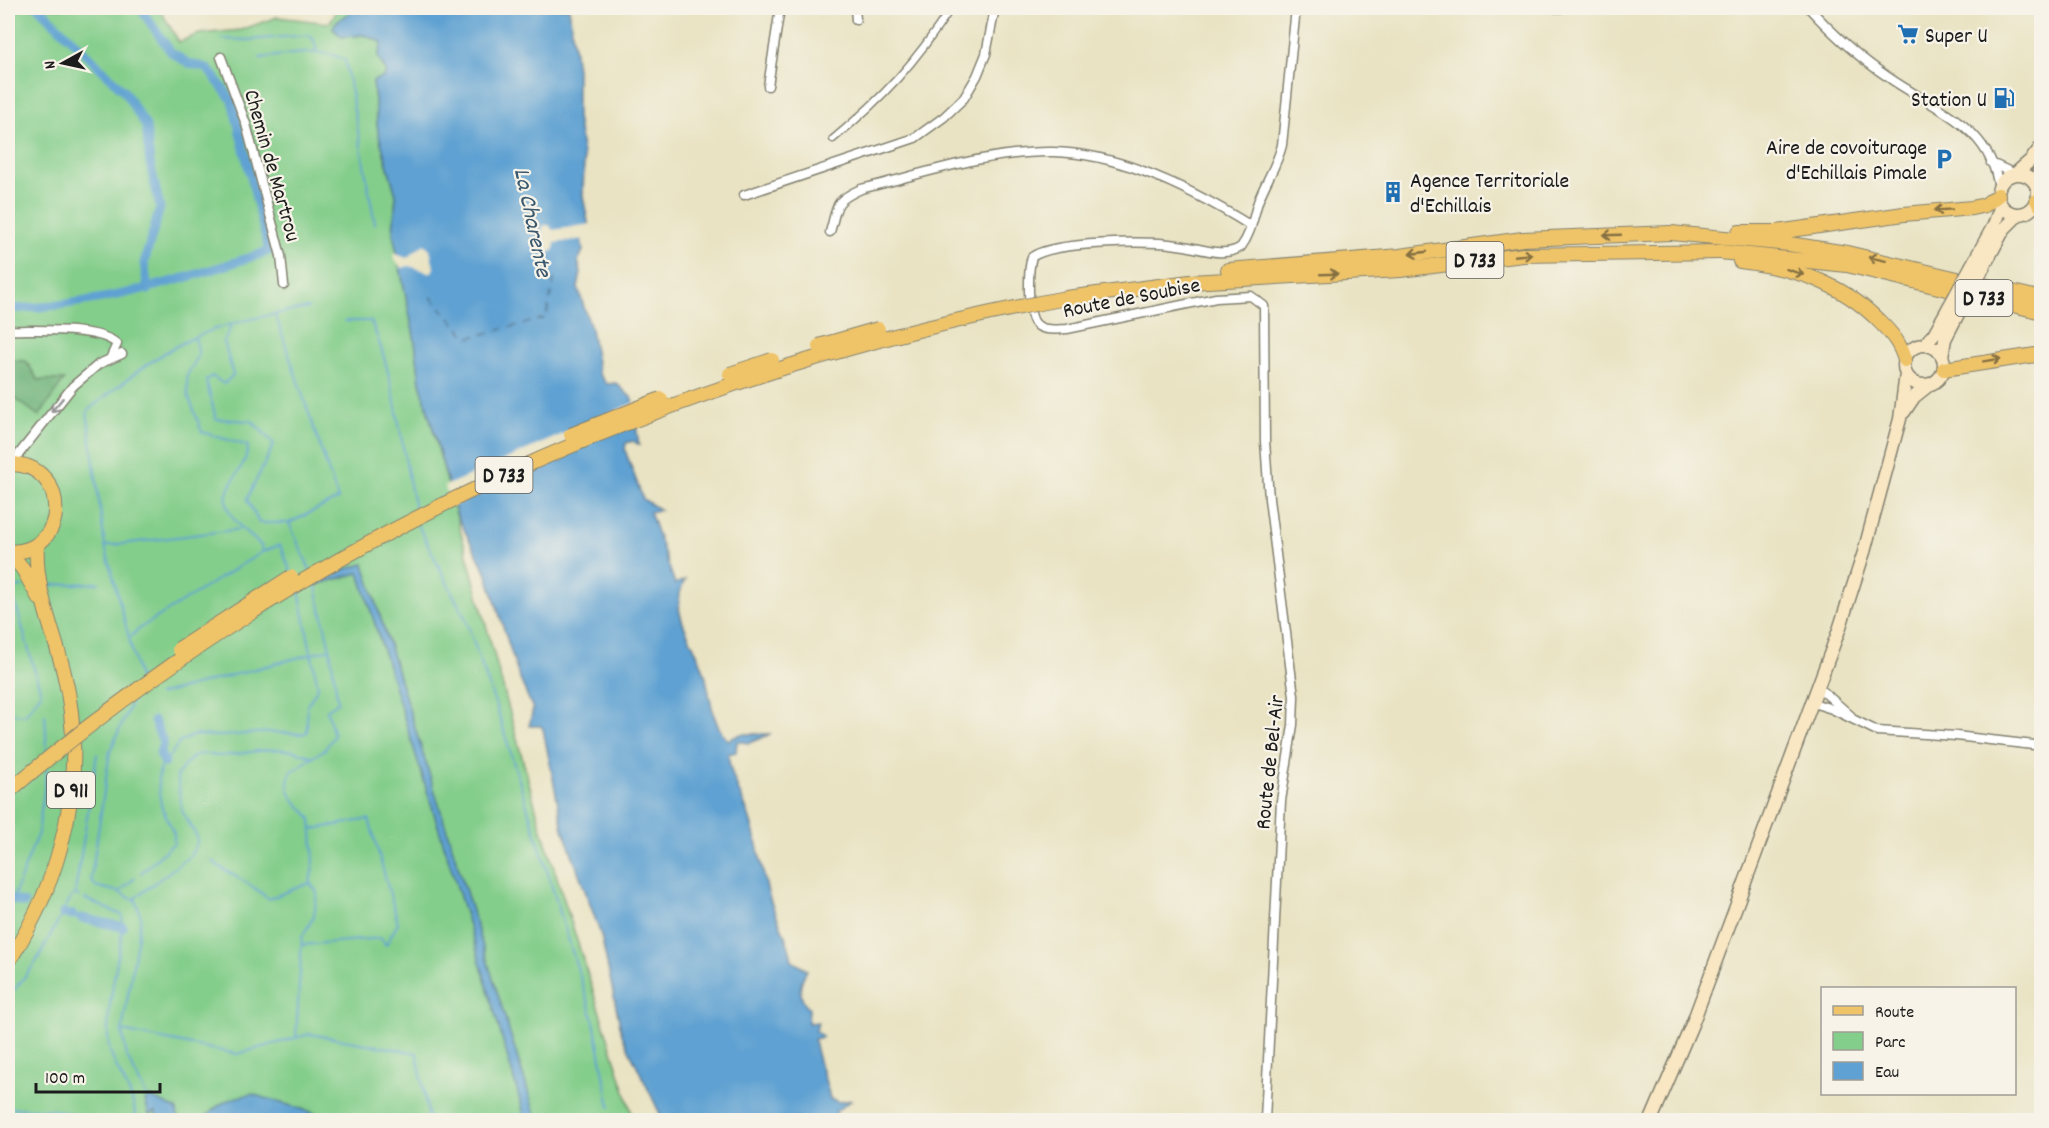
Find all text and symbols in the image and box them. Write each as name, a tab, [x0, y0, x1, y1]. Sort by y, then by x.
supermarket icon: Super U	[1896, 22, 1920, 46]
place label: Super U	[1925, 22, 1988, 53]
north arrow	[33, 33, 93, 93]
text: N	[39, 59, 63, 70]
street label: Chemin de Martrou	[234, 86, 307, 246]
place label: Station U	[1911, 86, 1987, 117]
fuel station icon: Station U	[1992, 86, 2016, 110]
place label: Aire de covoiturage d'Echillais Pimale	[1766, 134, 1927, 190]
parking icon: Aire de covoiturage d'Echillais Pimale	[1932, 147, 1956, 171]
water label: La Charente	[503, 165, 559, 282]
place label: Agence Territoriale d'Echillais	[1410, 167, 1569, 223]
building icon: Agence Territoriale d'Echillais	[1381, 180, 1405, 204]
one-way arrow	[1934, 205, 1954, 216]
one-way arrow	[1603, 229, 1623, 241]
road number: D 733	[1446, 242, 1504, 278]
one-way arrow	[1409, 248, 1429, 259]
one-way arrow	[1513, 249, 1533, 260]
one-way arrow	[1868, 253, 1888, 264]
one-way arrow	[1785, 267, 1804, 278]
one-way arrow	[1319, 269, 1339, 280]
street label: Route de Soubise	[1060, 271, 1203, 328]
road number: D 733	[1956, 280, 2012, 316]
one-way arrow	[1982, 354, 2002, 365]
one-way arrow	[50, 397, 63, 413]
road number: D 733	[476, 457, 532, 493]
street label: Route de Bel-Air	[1249, 693, 1294, 831]
road number: D 911	[47, 772, 95, 808]
legend	[1821, 987, 2016, 1095]
text: Route	[1875, 1001, 1914, 1026]
text: Parc	[1875, 1031, 1906, 1056]
scale bar	[36, 1056, 160, 1094]
text: Eau	[1875, 1061, 1899, 1086]
text: 100 m	[45, 1067, 85, 1092]

